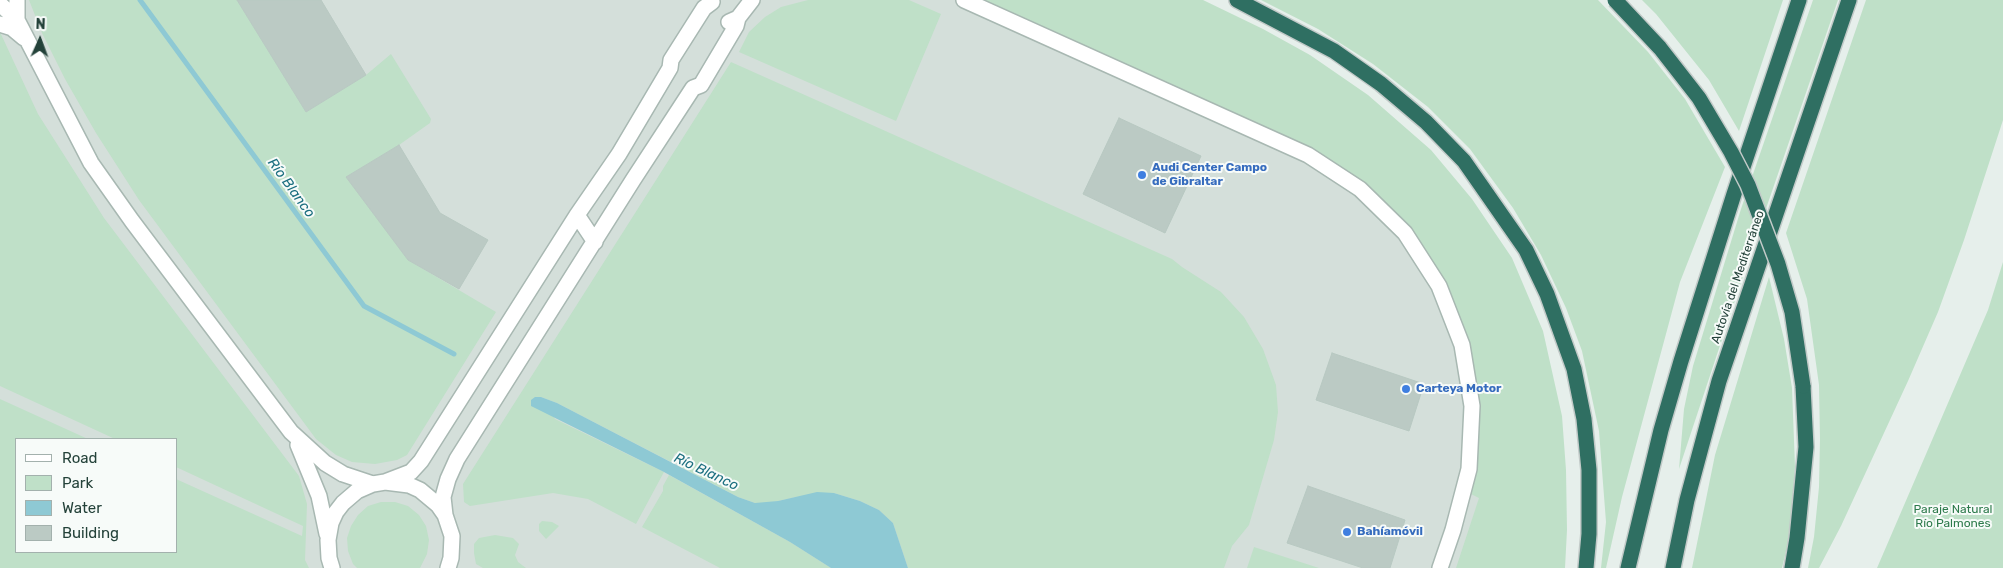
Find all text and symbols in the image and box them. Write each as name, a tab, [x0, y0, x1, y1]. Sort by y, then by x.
north arrow	[15, 15, 65, 65]
text: N	[35, 16, 46, 33]
water label: Río Blanco	[264, 155, 318, 221]
place label: Audi Center Campo de Gibraltar	[1152, 161, 1267, 189]
marker: Audi Center Campo de Gibraltar	[1136, 169, 1148, 181]
street label: Autovía del Mediterráneo	[1708, 209, 1768, 345]
place label: Carteya Motor	[1416, 382, 1502, 396]
marker: Carteya Motor	[1400, 383, 1412, 395]
legend	[15, 438, 178, 553]
text: Road	[62, 449, 98, 467]
water label: Río Blanco	[671, 450, 741, 494]
text: Park	[62, 474, 93, 492]
text: Water	[62, 499, 102, 517]
park label: Paraje Natural Río Palmones	[1914, 503, 1992, 531]
text: Building	[62, 524, 119, 542]
place label: Bahíamóvil	[1357, 525, 1423, 539]
marker: Bahíamóvil	[1341, 526, 1353, 538]

